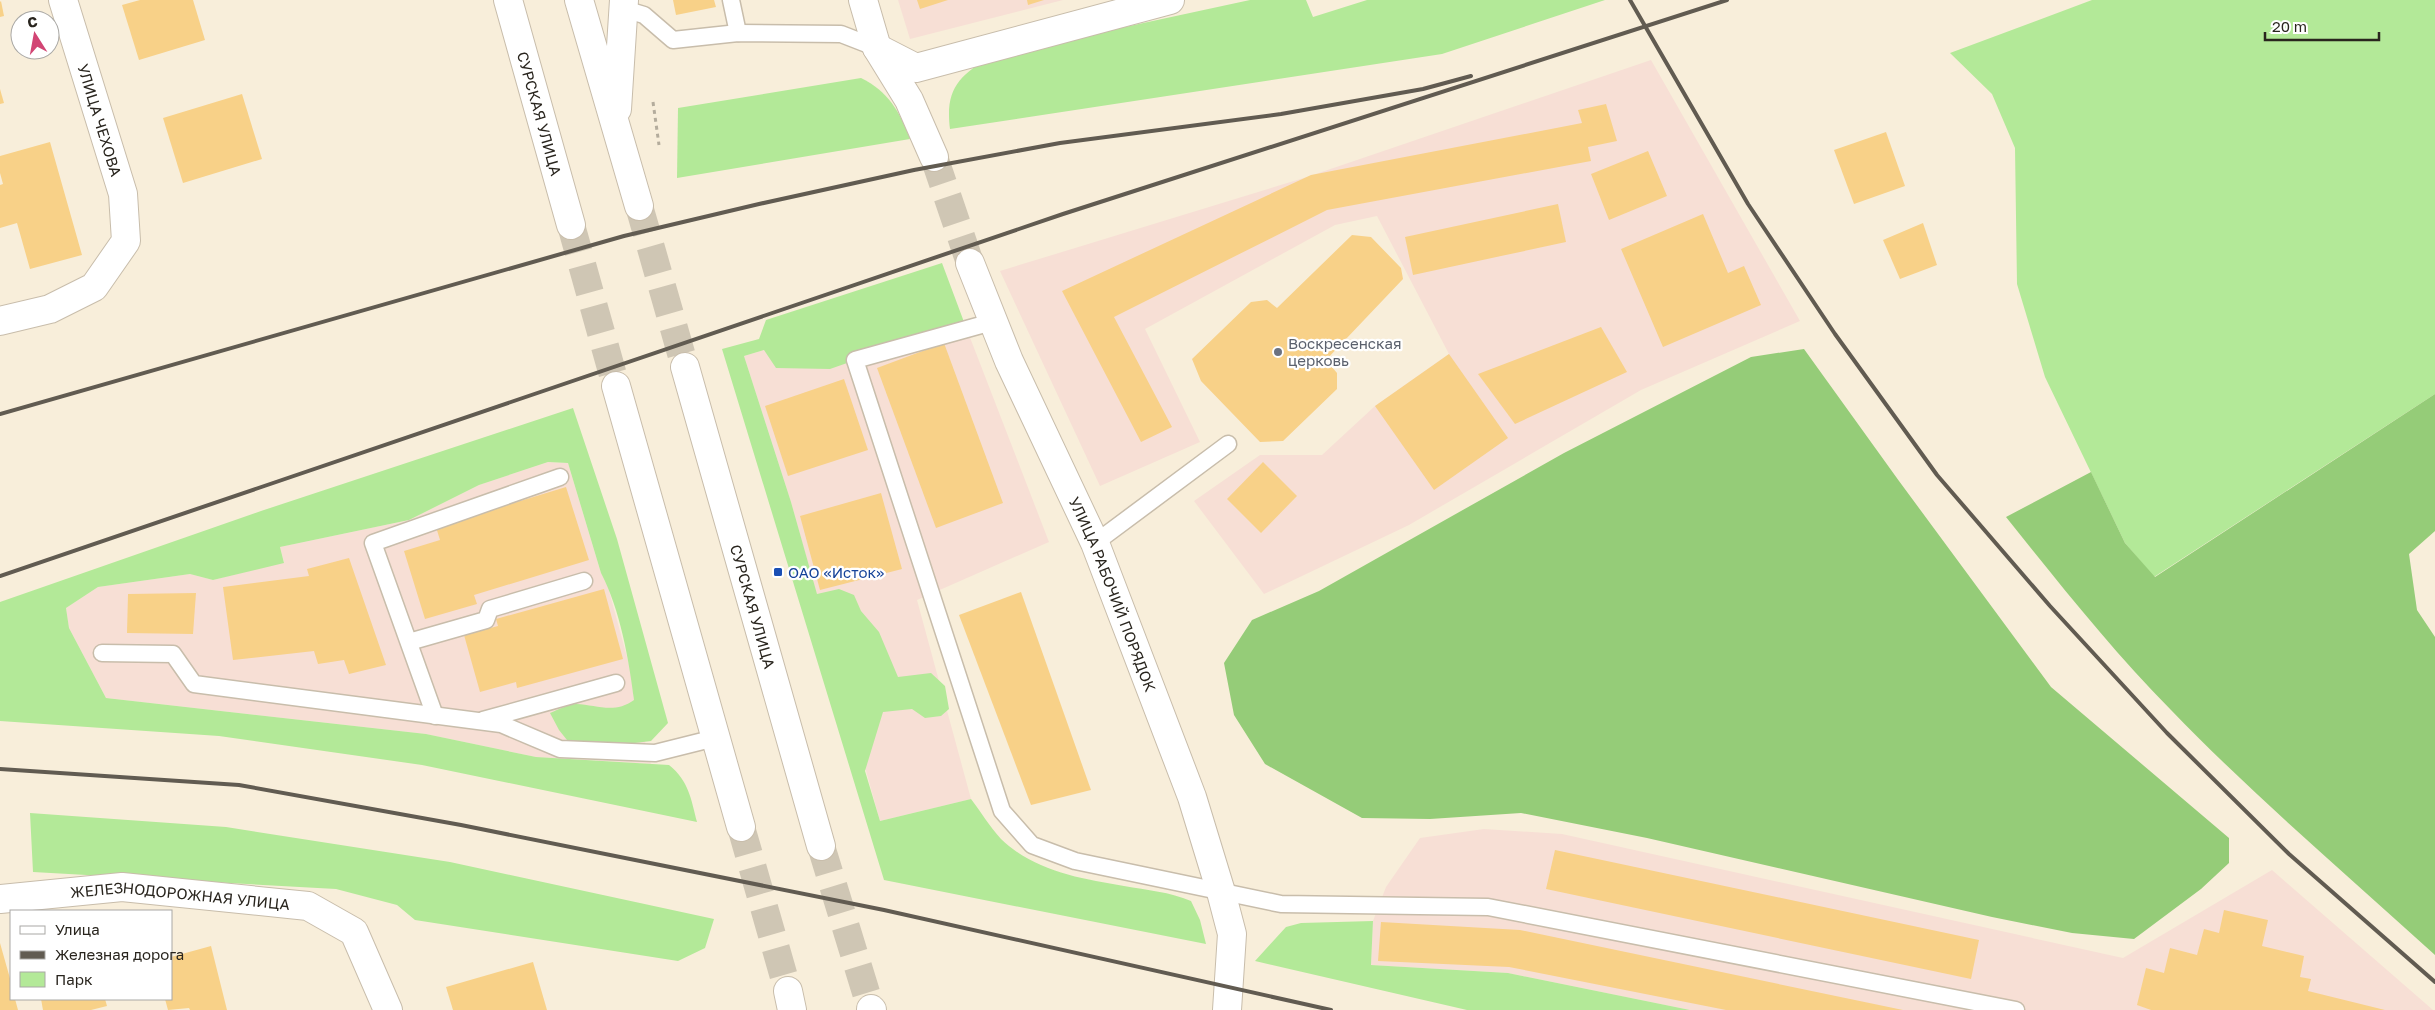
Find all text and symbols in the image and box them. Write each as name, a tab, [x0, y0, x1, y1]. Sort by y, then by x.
north arrow	[10, 10, 60, 60]
scale bar	[2265, 10, 2379, 42]
text: С	[26, 12, 39, 31]
text: 20 m	[2272, 17, 2307, 35]
street label: СУРСКАЯ УЛИЦА	[514, 50, 566, 178]
street label: УЛИЦА ЧЕХОВА	[74, 62, 126, 178]
place label: Воскресенская церковь	[1288, 334, 1401, 369]
marker: Воскресенская церковь	[1272, 346, 1284, 358]
street label: УЛИЦА РАБОЧИЙ ПОРЯДОК	[1066, 494, 1160, 695]
street label: СУРСКАЯ УЛИЦА	[727, 542, 779, 671]
place label: ОАО «Исток»	[788, 563, 884, 581]
marker: ОАО «Исток»	[772, 566, 784, 578]
street label: ЖЕЛЕЗНОДОРОЖНАЯ УЛИЦА	[69, 878, 291, 913]
legend	[10, 910, 172, 1000]
text: Улица	[55, 920, 100, 938]
text: Железная дорога	[55, 945, 184, 963]
text: Парк	[55, 970, 93, 988]

